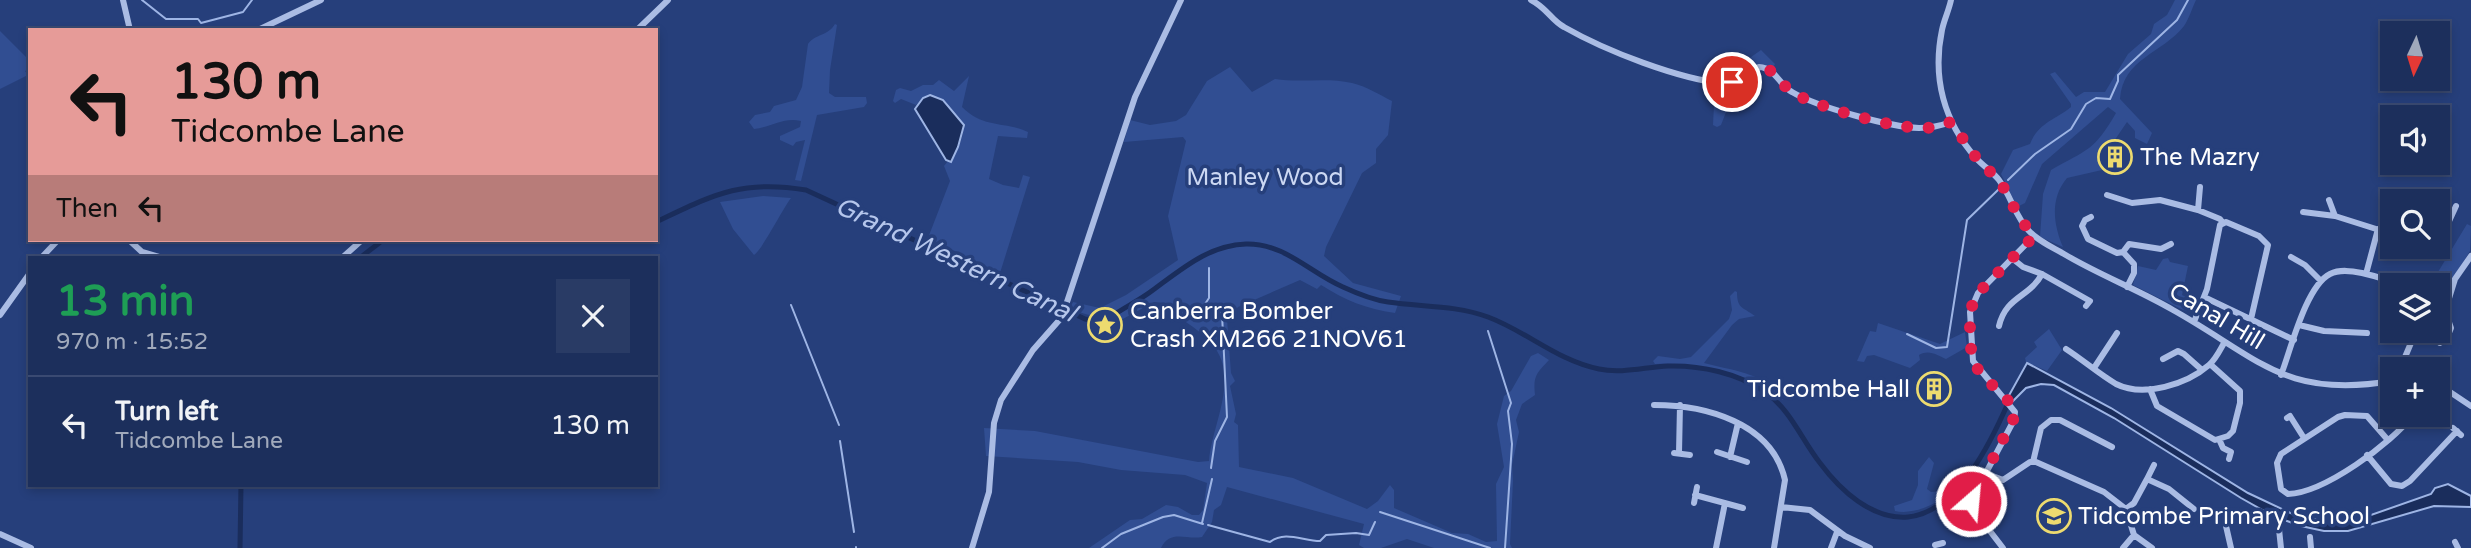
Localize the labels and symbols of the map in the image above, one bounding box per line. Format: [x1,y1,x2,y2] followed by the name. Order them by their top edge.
[2380,21,2450,91] north arrow
[1702,52,1762,112] pin
[2096,138,2134,176] building icon: The Mazry
[2140,143,2260,172] place label: The Mazry
[1186,163,1344,192] park label: Manley Wood
[830,190,1084,330] water label: Grand Western Canal
[2164,277,2270,356] street label: Canal Hill
[1130,297,1408,354] place label: Canberra Bomber Crash XM266 21NOV61
[1086,306,1124,344] place icon: Canberra Bomber Crash XM266 21NOV61
[1915,370,1953,408] building icon: Tidcombe Hall
[1747,375,1910,404] place label: Tidcombe Hall
[1934,464,2008,538] position arrow
[2035,497,2073,535] school or university icon: Tidcombe Primary School
[2078,502,2370,531] place label: Tidcombe Primary School

